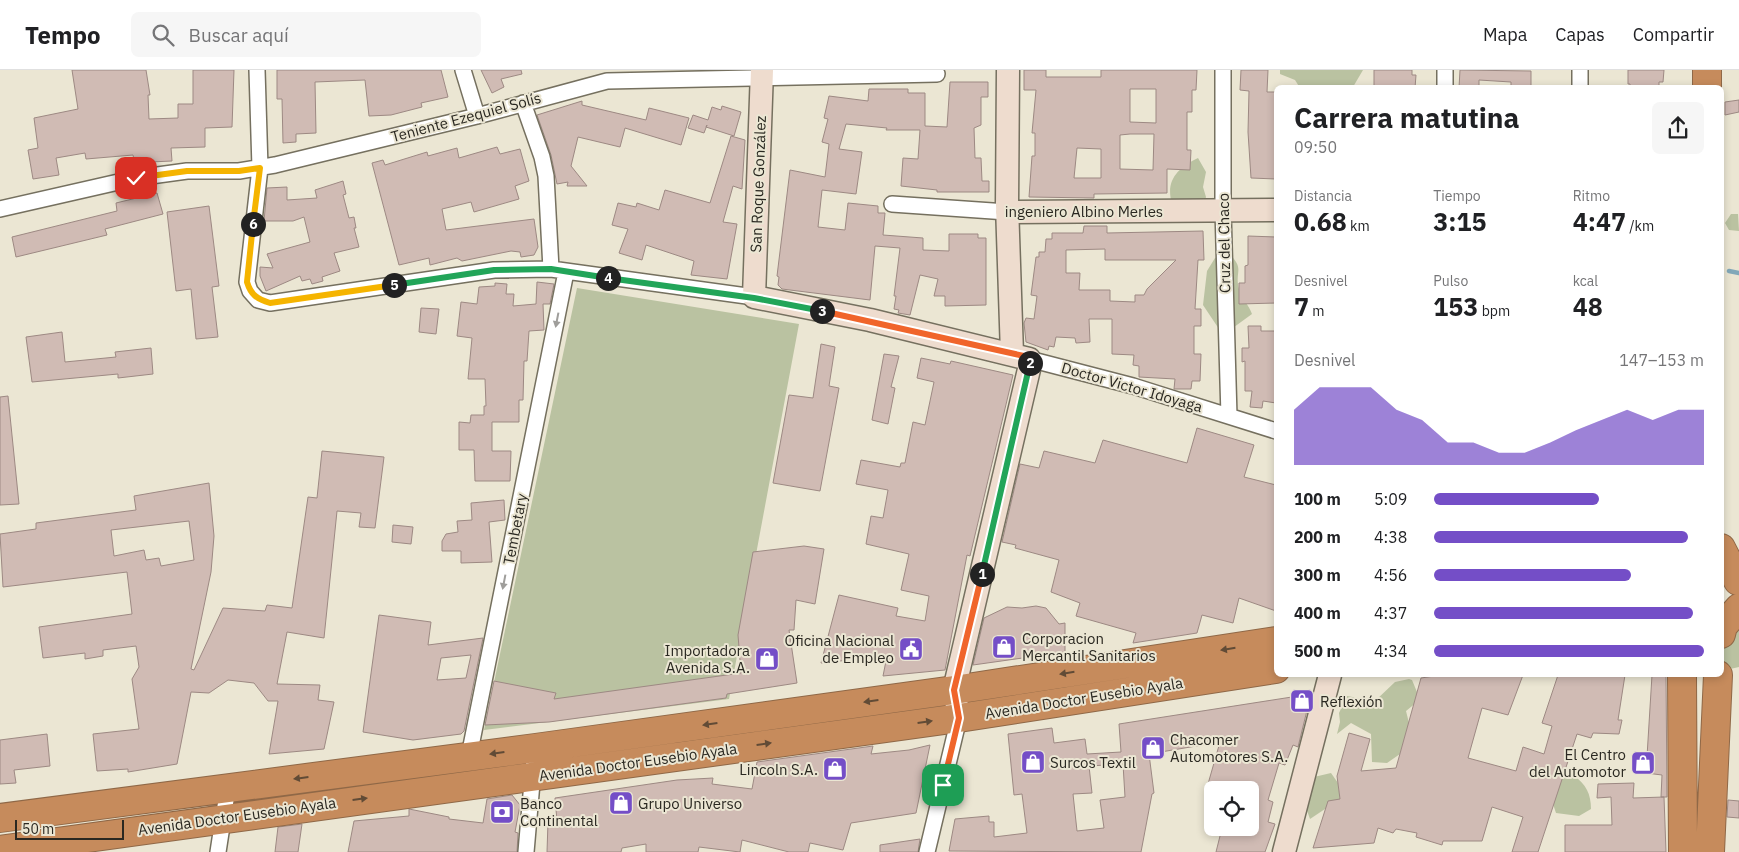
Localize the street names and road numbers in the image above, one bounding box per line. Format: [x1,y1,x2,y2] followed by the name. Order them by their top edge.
[389,88,543,146] street label: Teniente Ezequiel Solís
[746,115,770,253] street label: San Roque González
[1214,193,1234,293] street label: Cruz del Chaco
[1005,202,1163,221] street label: ingeniero Albino Merles
[1059,358,1205,416] street label: Doctor Victor Idoyaga
[499,491,531,566] street label: Tembetary
[984,673,1184,723] street label: Avenida Doctor Eusebio Ayala
[538,739,738,785] street label: Avenida Doctor Eusebio Ayala
[137,793,337,839] street label: Avenida Doctor Eusebio Ayala

